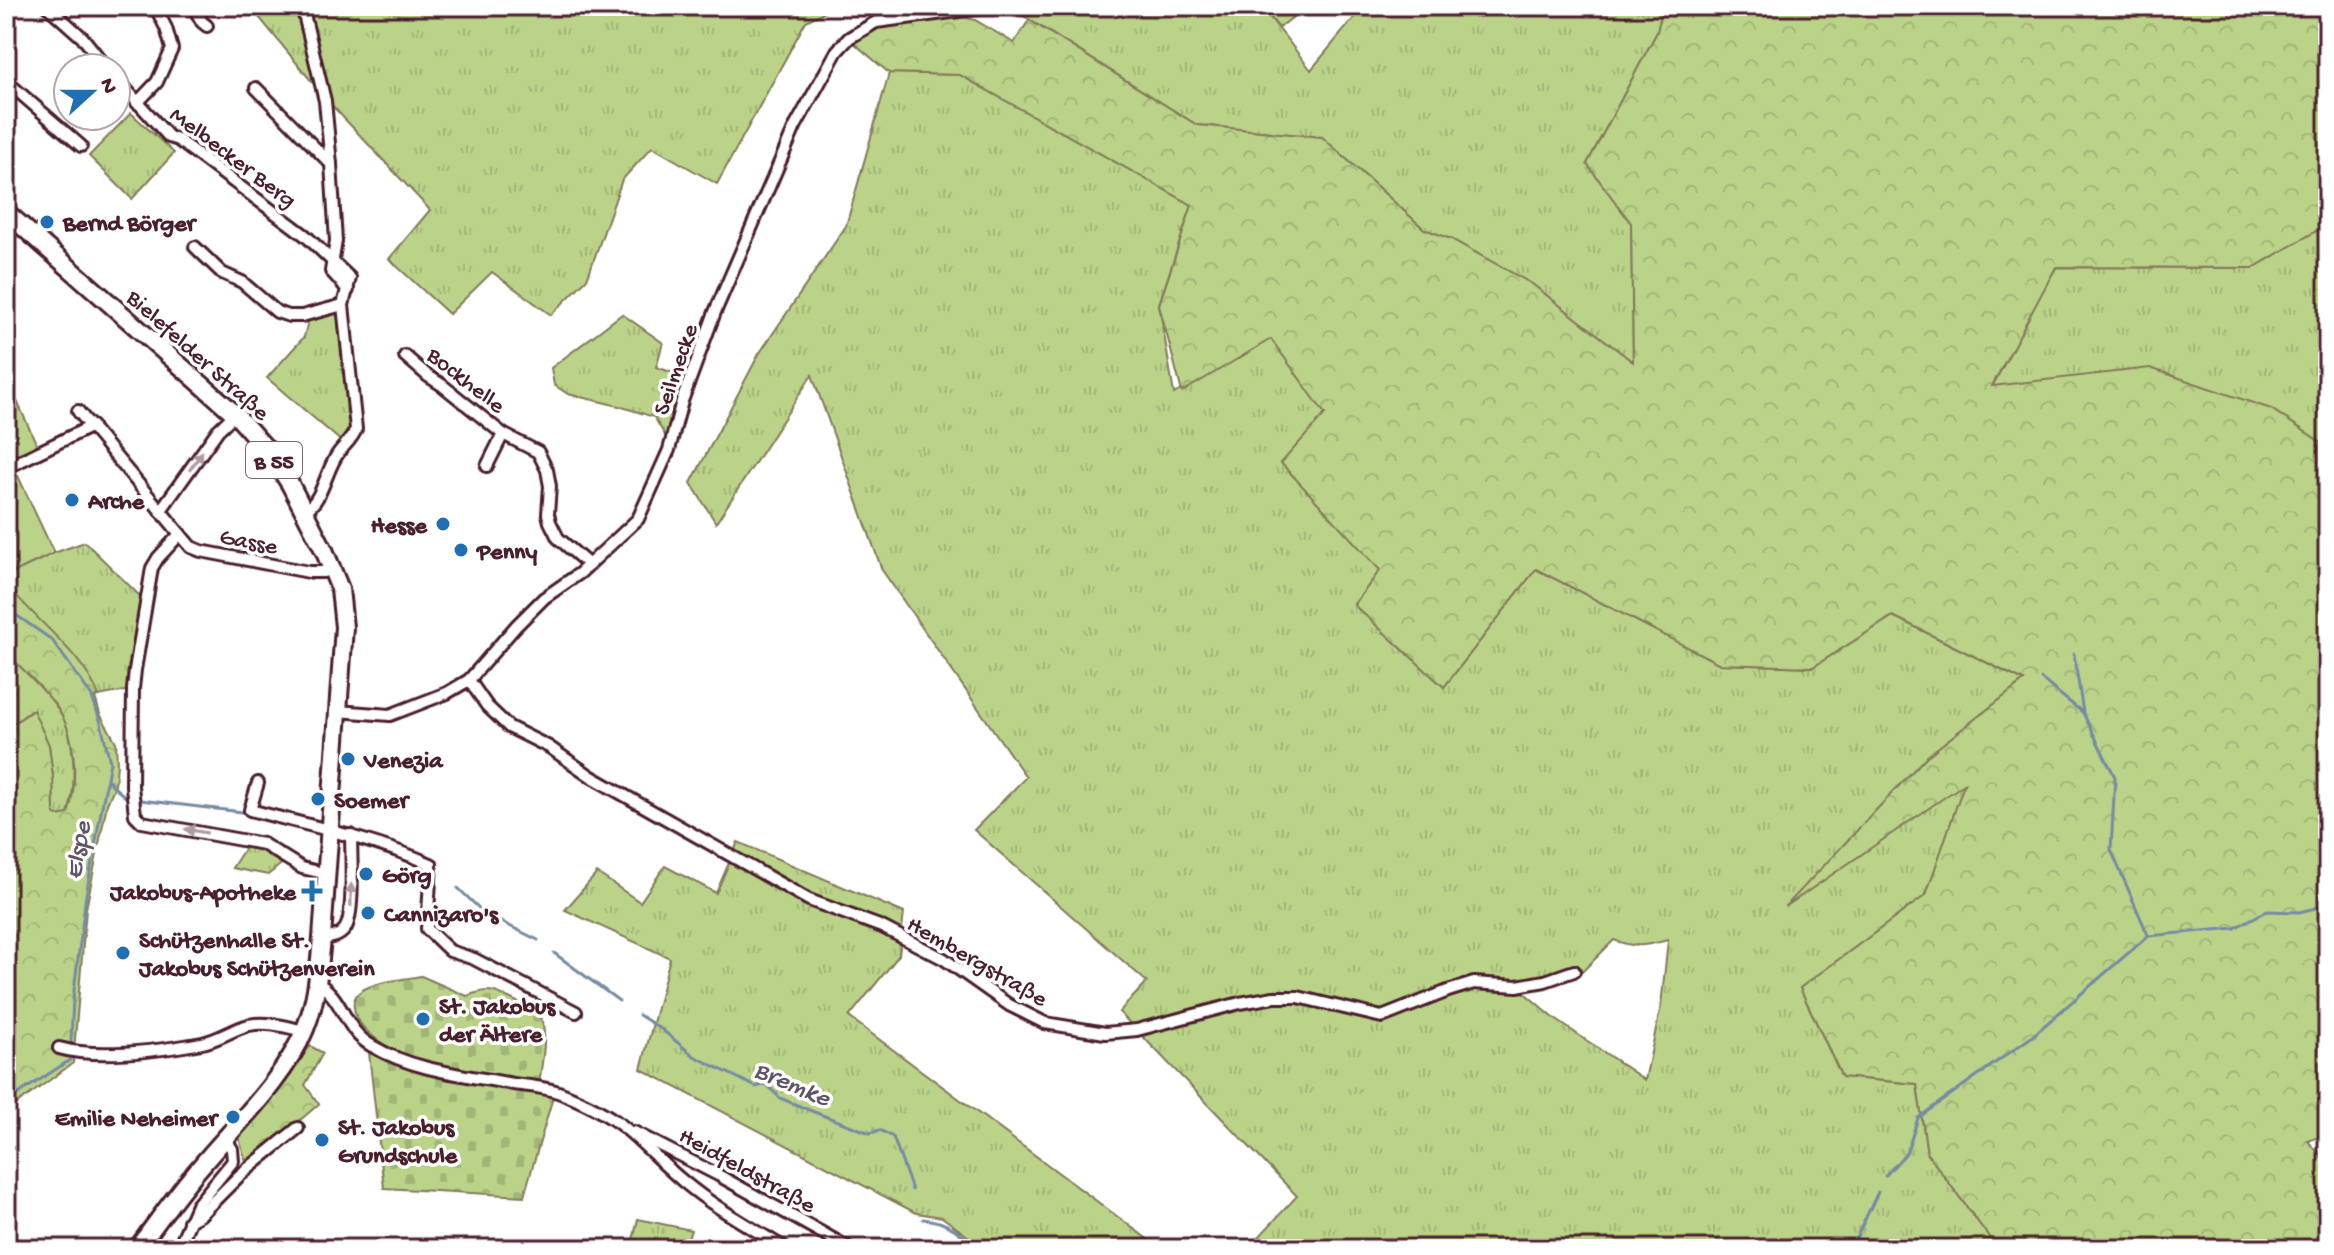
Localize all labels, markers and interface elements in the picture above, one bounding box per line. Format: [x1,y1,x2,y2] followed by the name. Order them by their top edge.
[52,52,132,132] north arrow
[92,75,122,98] text: N
[163,102,301,216] street label: Melbecker Berg
[62,211,198,240] place label: Bernd Börger
[38,213,56,231] marker: Bernd Börger
[118,284,275,429] street label: Bielefelder Straße
[648,320,707,420] street label: Seilmecke
[419,341,510,422] street label: Bockhelle
[246,442,302,478] road number: B 55
[188,450,203,471] one-way arrow
[87,489,146,518] place label: Arche
[63,491,81,509] marker: Arche
[371,513,429,542] place label: Hesse
[434,515,452,533] marker: Hesse
[217,524,280,563] street label: Gasse
[475,539,537,568] place label: Penny
[452,541,470,559] marker: Penny
[363,748,444,777] place label: Venezia
[339,750,357,768] marker: Venezia
[334,788,410,817] place label: Soemer
[309,790,327,808] marker: Soemer
[60,818,101,882] water label: Elspe
[183,824,208,837] one-way arrow
[382,863,432,892] place label: Görg
[357,865,375,883] marker: Görg
[109,880,298,909] place label: Jakobus-Apotheke
[303,882,321,900] marker: Jakobus-Apotheke
[344,882,357,907] one-way arrow
[384,902,499,931] place label: Cannizaro's
[359,904,377,922] marker: Cannizaro's
[901,911,1052,1015] street label: Hembergstraße
[138,928,375,985] place label: Schützenhalle St. Jakobus Schützenverein
[114,944,132,962] marker: Schützenhalle St. Jakobus Schützenverein
[439,994,556,1051] place label: St. Jakobus der Ältere
[414,1010,432,1028] marker: St. Jakobus der Ältere
[749,1056,835,1117] water label: Bremke
[55,1106,219,1135] place label: Emilie Neheimer
[224,1108,242,1126] marker: Emilie Neheimer
[338,1115,459,1172] place label: St. Jakobus Grundschule
[673,1123,820,1222] street label: Heidfeldstraße
[313,1131,331,1149] marker: St. Jakobus Grundschule

